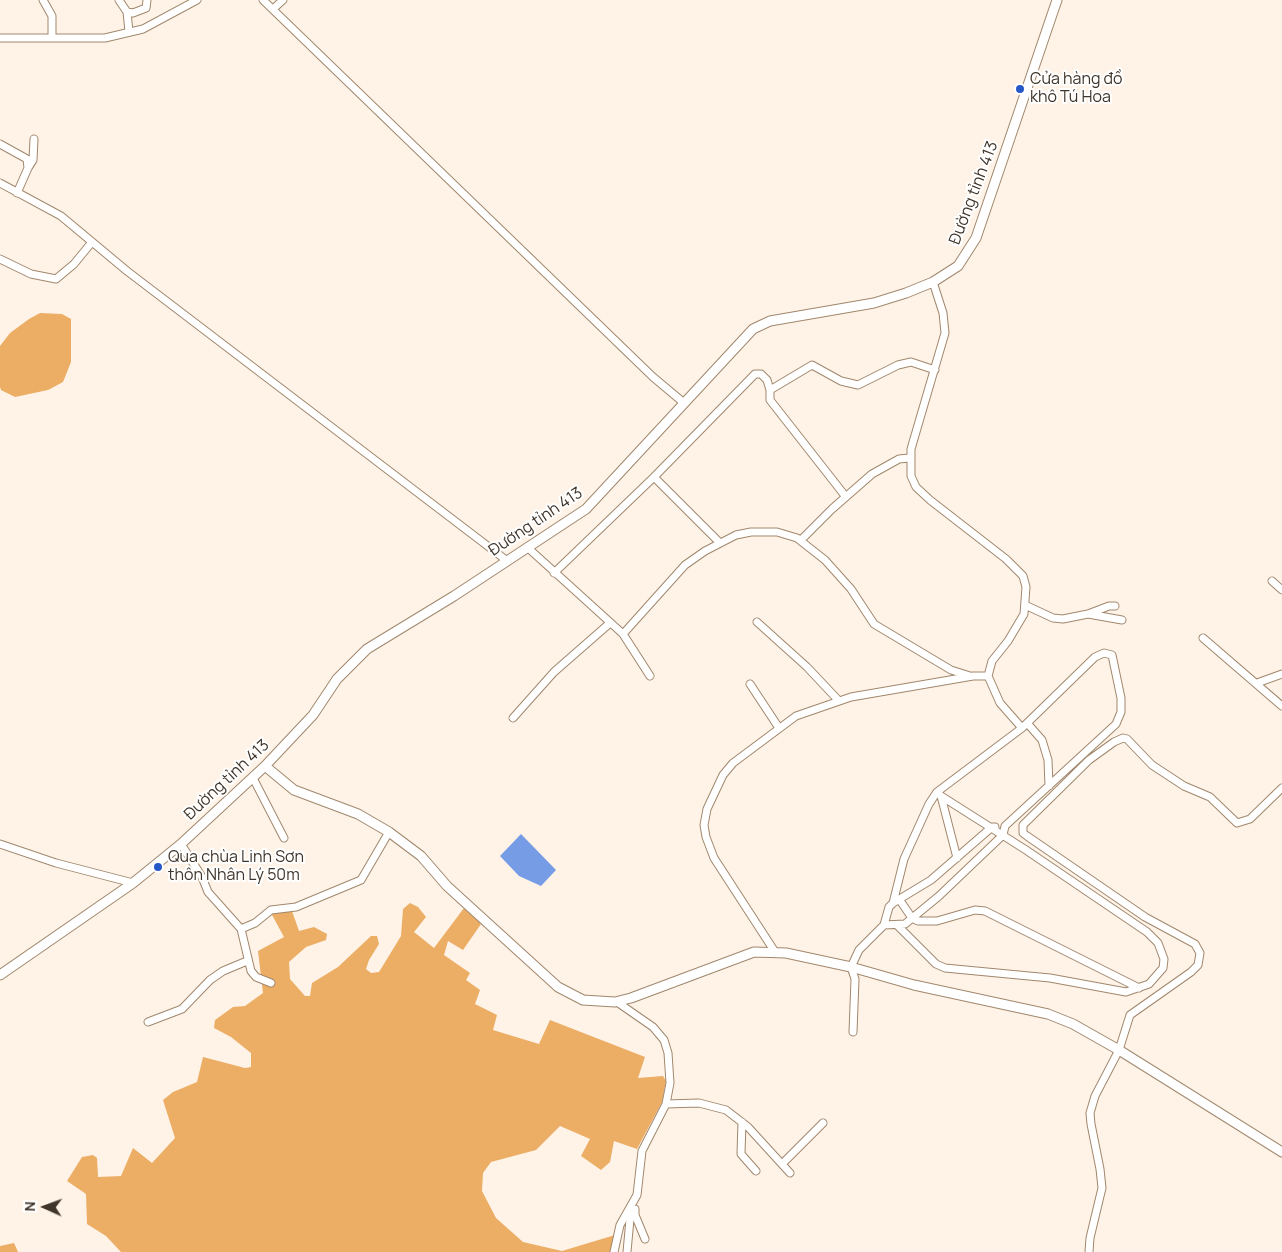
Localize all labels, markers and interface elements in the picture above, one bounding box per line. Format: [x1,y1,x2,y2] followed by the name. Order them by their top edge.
[1030,70,1123,108] place label: Cửa hàng đồ khô Tú Hoa
[1014,83,1026,95] marker: Cửa hàng đồ khô Tú Hoa
[946,139,1002,247] street label: Đường tỉnh 413
[485,484,587,560] street label: Đường tỉnh 413
[181,736,273,824] street label: Đường tỉnh 413
[168,848,304,886] place label: Qua chùa Linh Sơn thôn Nhân Lý 50m
[152,861,164,873] marker: Qua chùa Linh Sơn thôn Nhân Lý 50m
[20,1182,70,1232] north arrow
[20,1201,39,1212] text: N

